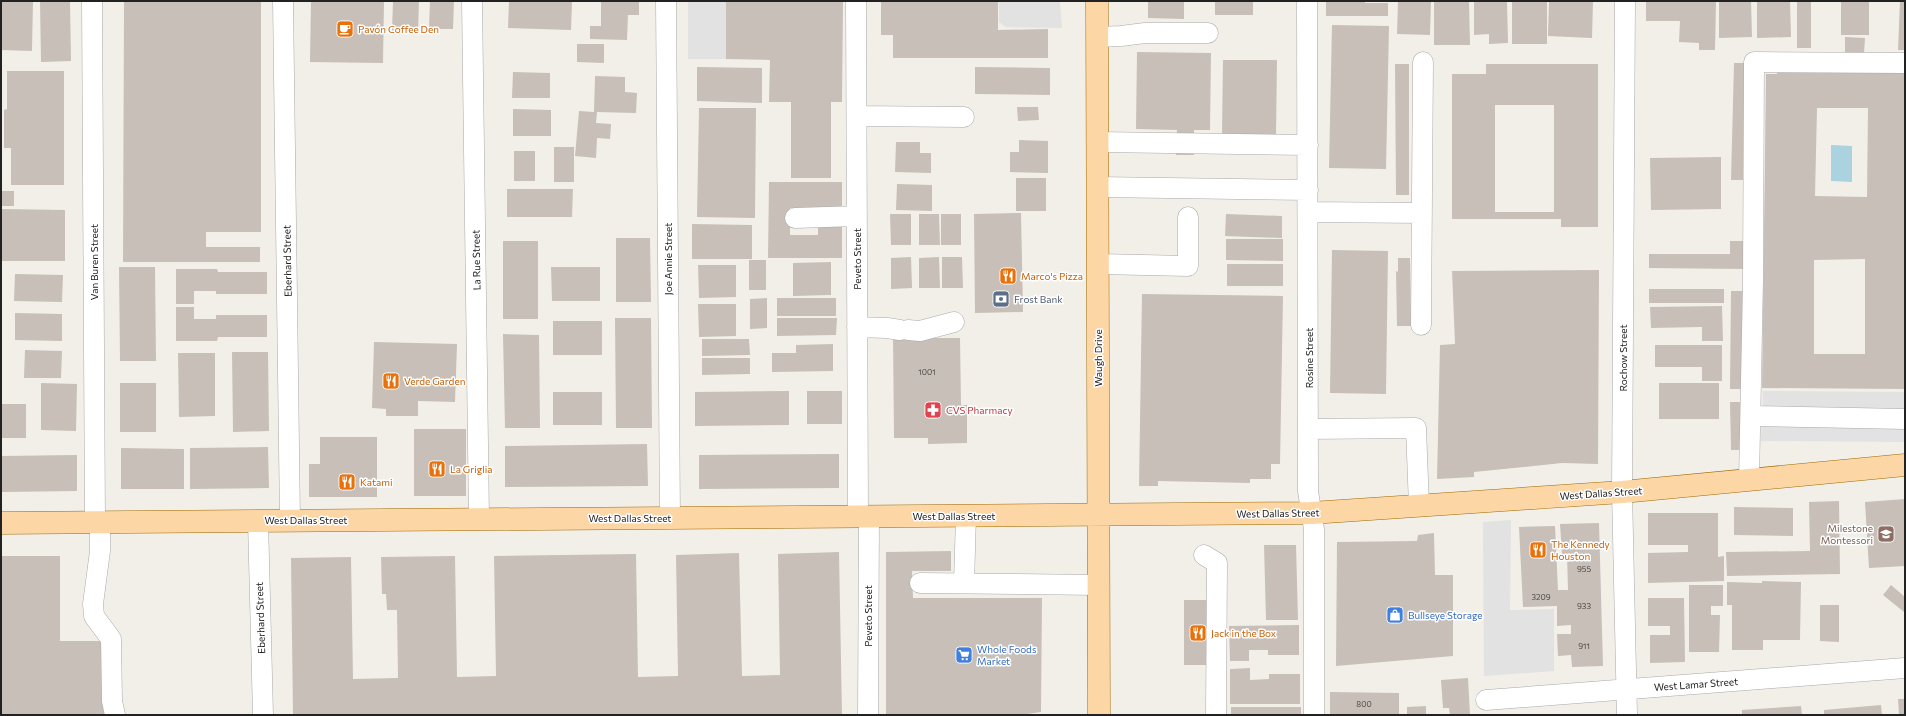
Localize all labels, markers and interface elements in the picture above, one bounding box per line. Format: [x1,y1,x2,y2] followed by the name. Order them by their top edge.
[335,19,355,39] cafe icon: Pavón Coffee Den
[358,23,439,35] place label: Pavón Coffee Den
[662,223,674,295] street label: Joe Annie Street
[88,224,100,300] street label: Van Buren Street
[280,225,294,297] street label: Eberhard Street
[851,228,863,290] street label: Peveto Street
[469,230,483,290] street label: La Rue Street
[998,266,1018,286] restaurant icon: Marco's Pizza
[1021,270,1083,282] place label: Marco's Pizza
[991,289,1011,309] bank icon: Frost Bank
[1014,293,1063,305] place label: Frost Bank
[1617,324,1629,392] street label: Rochow Street
[1303,328,1315,388] street label: Rosine Street
[1092,329,1104,387] street label: Waugh Drive
[918,367,936,377] house number: 1001
[381,371,401,391] restaurant icon: Verde Garden
[404,375,465,387] place label: Verde Garden
[923,400,943,420] pharmacy icon: CVS Pharmacy
[946,404,1013,416] place label: CVS Pharmacy
[427,459,447,479] restaurant icon: La Griglia
[450,463,493,475] place label: La Griglia
[337,472,357,492] restaurant icon: Katami
[360,476,393,488] place label: Katami
[1559,484,1643,502] street label: West Dallas Street
[1236,506,1320,520] street label: West Dallas Street
[913,510,995,522] street label: West Dallas Street
[589,512,671,524] street label: West Dallas Street
[265,514,347,526] street label: West Dallas Street
[1821,522,1873,546] place label: Milestone Montessori
[1876,524,1896,544] school or university icon: Milestone Montessori
[1551,538,1610,562] place label: The Kennedy Houston
[1528,540,1548,560] restaurant icon: The Kennedy Houston
[1577,564,1591,574] house number: 955
[253,582,267,654] street label: Eberhard Street
[862,585,874,647] street label: Peveto Street
[1531,592,1551,602] house number: 3209
[1577,601,1591,611] house number: 933
[1385,605,1405,625] shop icon: Bullseye Storage
[1408,609,1483,621] place label: Bullseye Storage
[1188,623,1208,643] restaurant icon: Jack in the Box
[1211,627,1277,639] place label: Jack in the Box
[1578,641,1590,651] house number: 911
[977,643,1037,667] place label: Whole Foods Market
[954,645,974,665] supermarket icon: Whole Foods Market
[1653,675,1739,693] street label: West Lamar Street
[1356,699,1372,709] house number: 800

